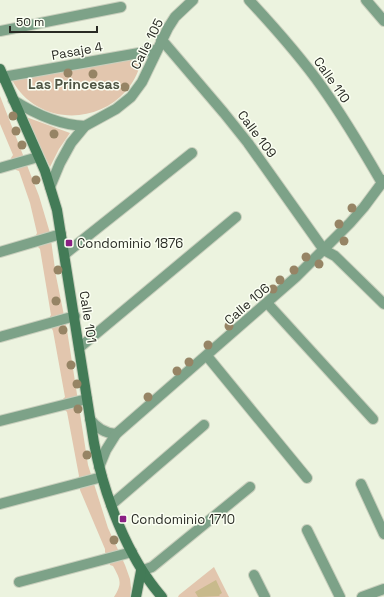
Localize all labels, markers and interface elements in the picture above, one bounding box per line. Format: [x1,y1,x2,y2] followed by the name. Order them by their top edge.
[10,8,97,34] scale bar
[16,14,44,30] text: 50 m
[127,16,167,72] street label: Calle 105
[50,38,104,64] street label: Pasaje 4
[310,54,354,106] street label: Calle 110
[28,75,120,93] district label: Las Princesas
[234,107,280,161] street label: Calle 109
[77,235,183,252] place label: Condominio 1876
[64,238,74,248] marker: Condominio 1876
[221,280,273,328] street label: Calle 106
[76,290,100,344] street label: Calle 101
[131,511,235,528] place label: Condominio 1710
[118,514,128,524] marker: Condominio 1710

